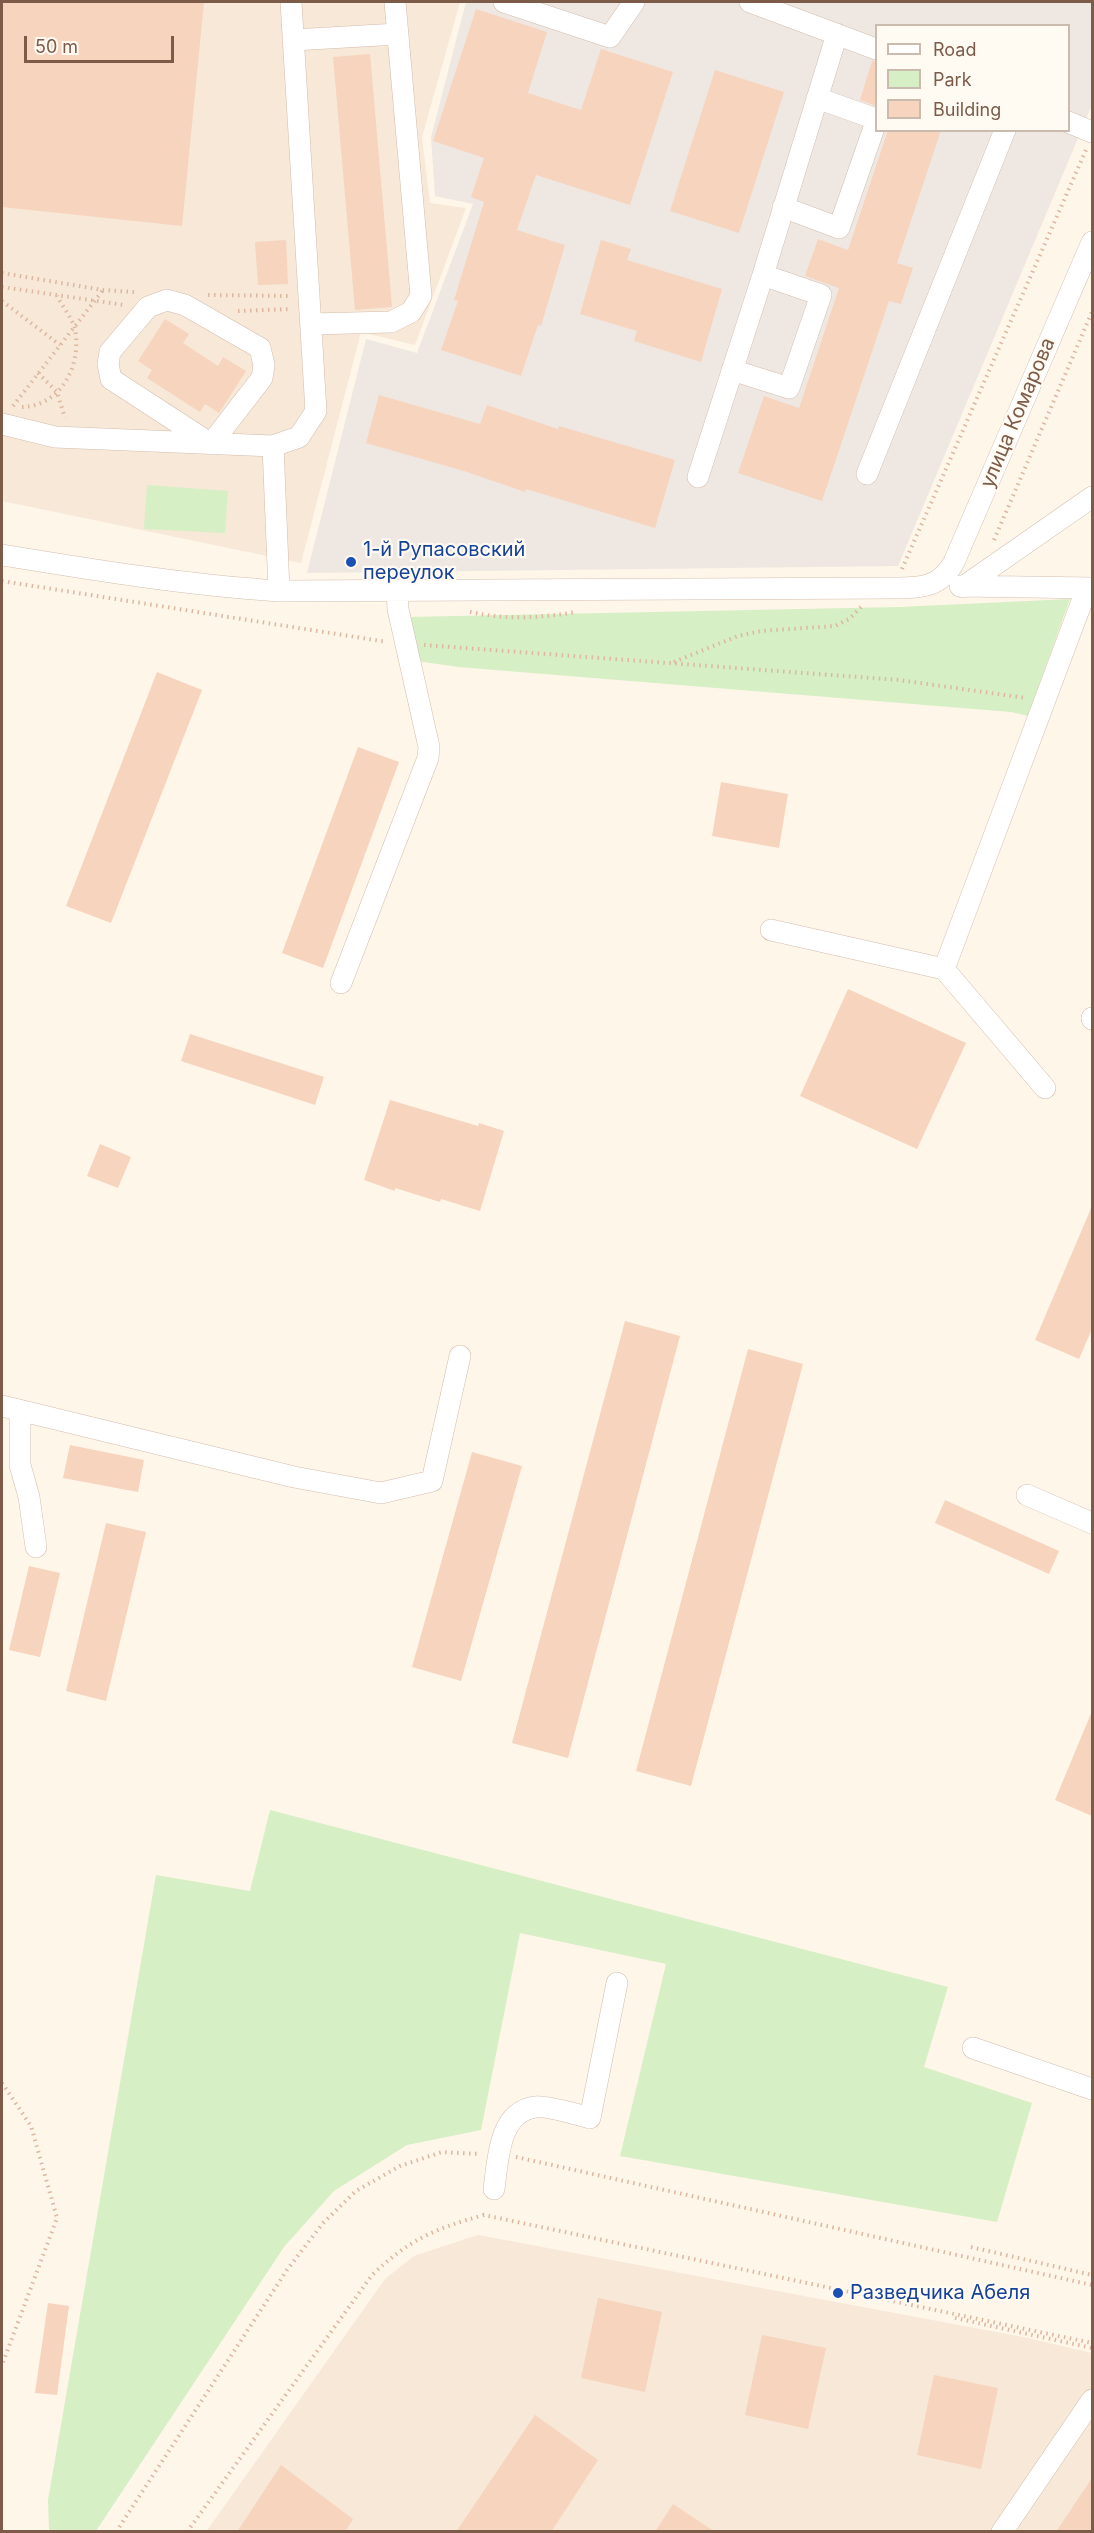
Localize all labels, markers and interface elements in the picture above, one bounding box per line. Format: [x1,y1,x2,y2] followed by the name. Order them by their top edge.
[27,24,177,62] scale bar
[875,24,1070,132] legend
[35,36,78,57] text: 50 m
[933,39,976,60] text: Road
[933,69,972,90] text: Park
[933,99,1001,120] text: Building
[976,334,1060,492] street label: улица Комарова
[363,538,525,585] place label: 1-й Рупасовский переулок
[344,555,358,569] marker: 1-й Рупасовский переулок
[850,2281,1030,2305] place label: Разведчика Абеля
[831,2286,845,2300] marker: Разведчика Абеля

